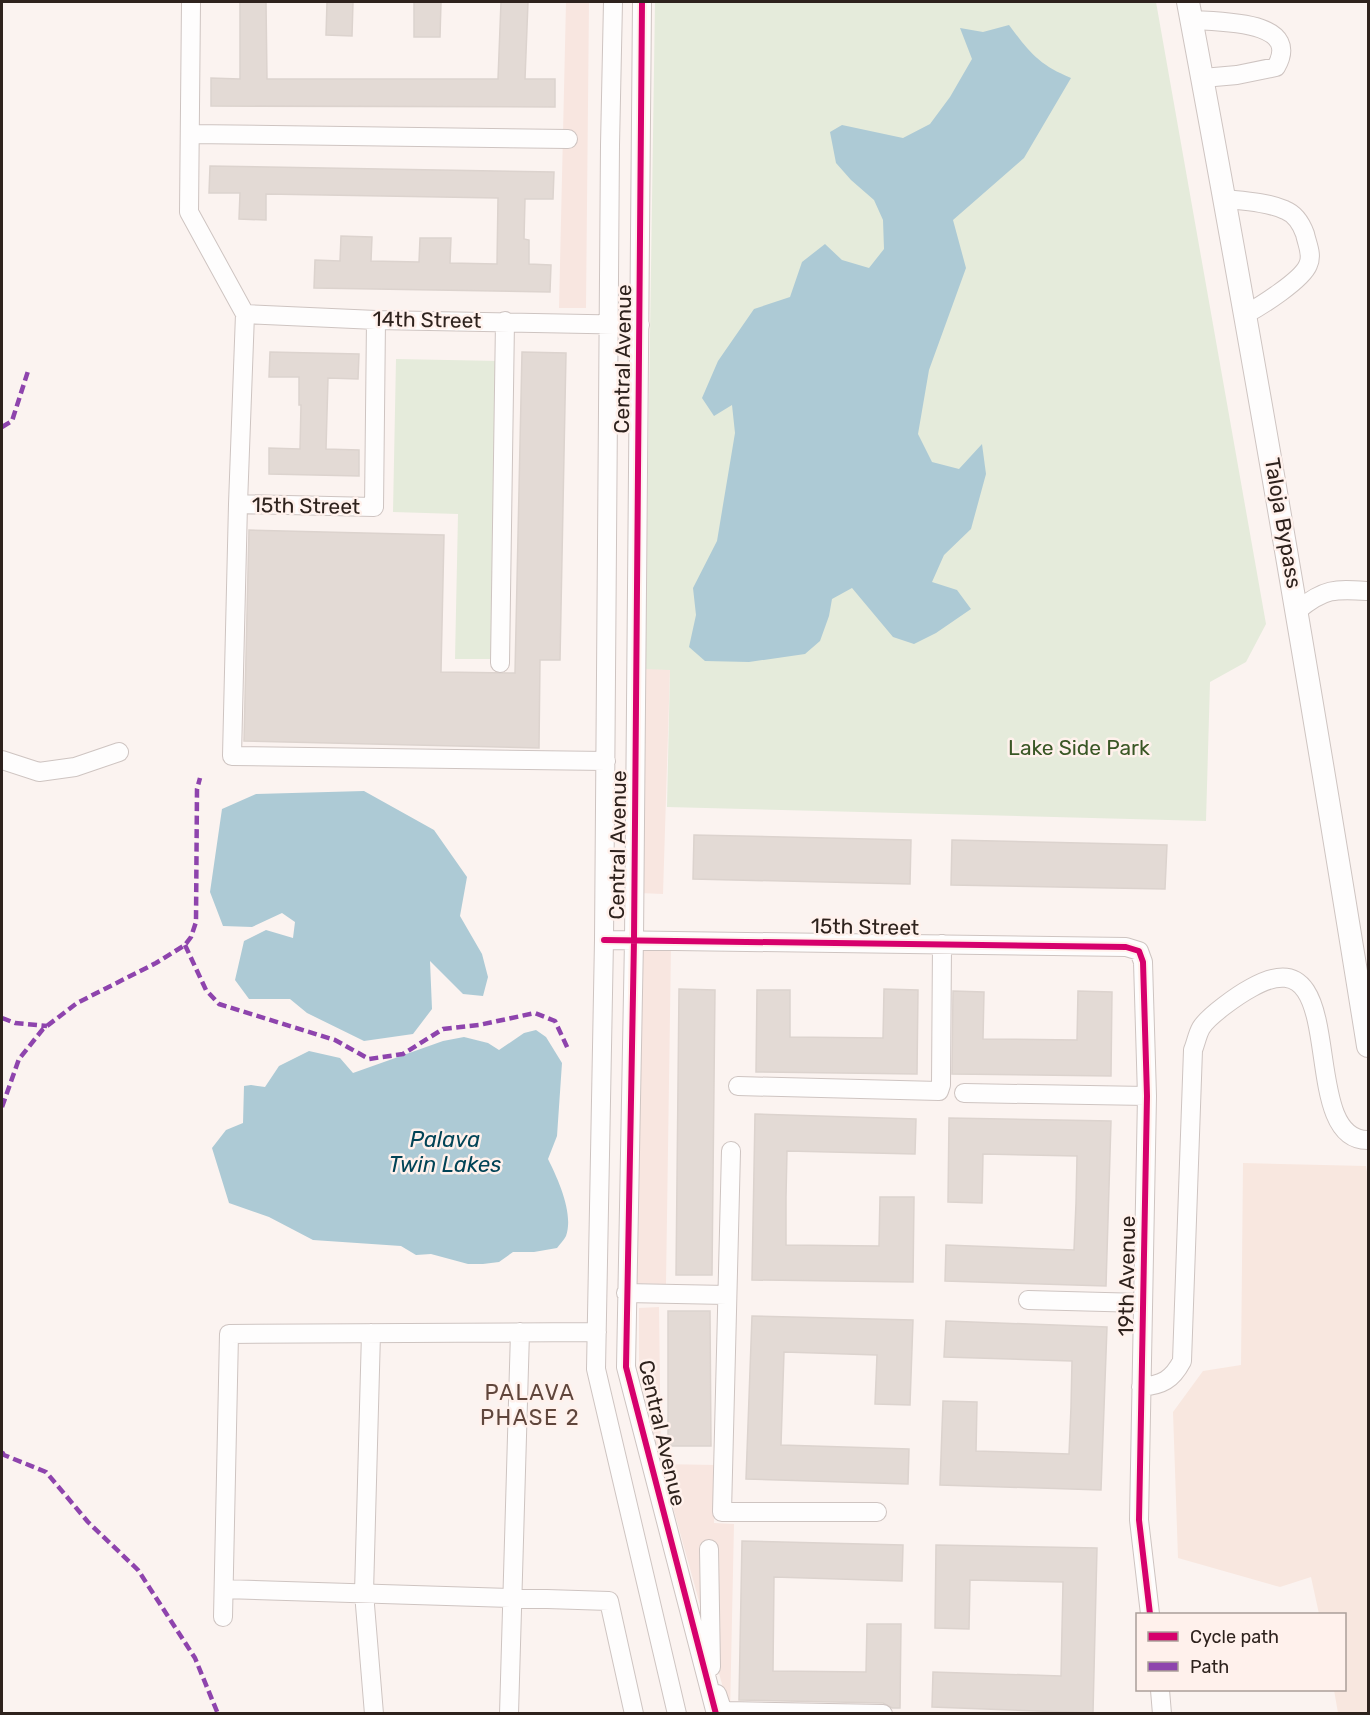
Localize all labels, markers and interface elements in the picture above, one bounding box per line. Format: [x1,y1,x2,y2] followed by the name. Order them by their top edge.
[609,284,636,434] street label: Central Avenue
[372,306,482,333] street label: 14th Street
[1260,456,1307,590] street label: Taloja Bypass
[252,492,360,519] street label: 15th Street
[1008,735,1150,760] park label: Lake Side Park
[604,770,631,920] street label: Central Avenue
[811,913,919,940] street label: 15th Street
[389,1126,501,1178] water label: Palava Twin Lakes
[1113,1215,1140,1336] street label: 19th Avenue
[634,1357,691,1508] street label: Central Avenue
[480,1379,580,1431] district label: PALAVA PHASE 2
[1136,1613,1346,1691] legend
[1190,1626,1279,1648] text: Cycle path
[1190,1656,1229,1678] text: Path

